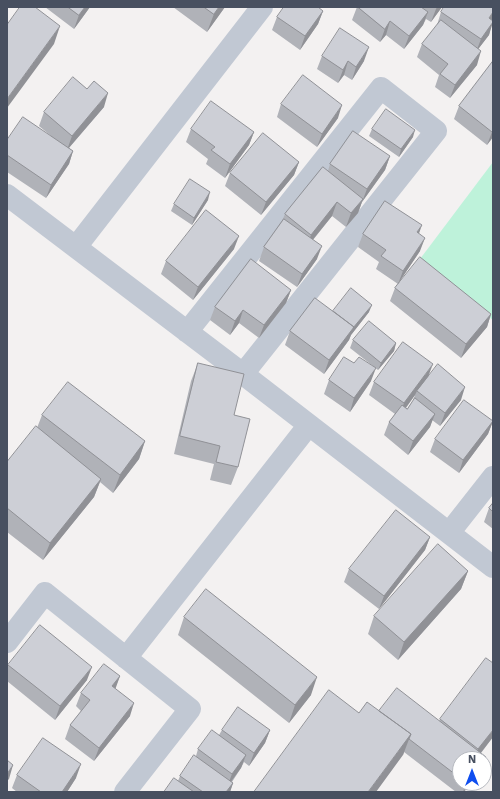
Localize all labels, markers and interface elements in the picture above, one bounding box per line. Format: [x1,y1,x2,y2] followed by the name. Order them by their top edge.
[452,751,492,791] north arrow
[468,753,476,766] text: N

